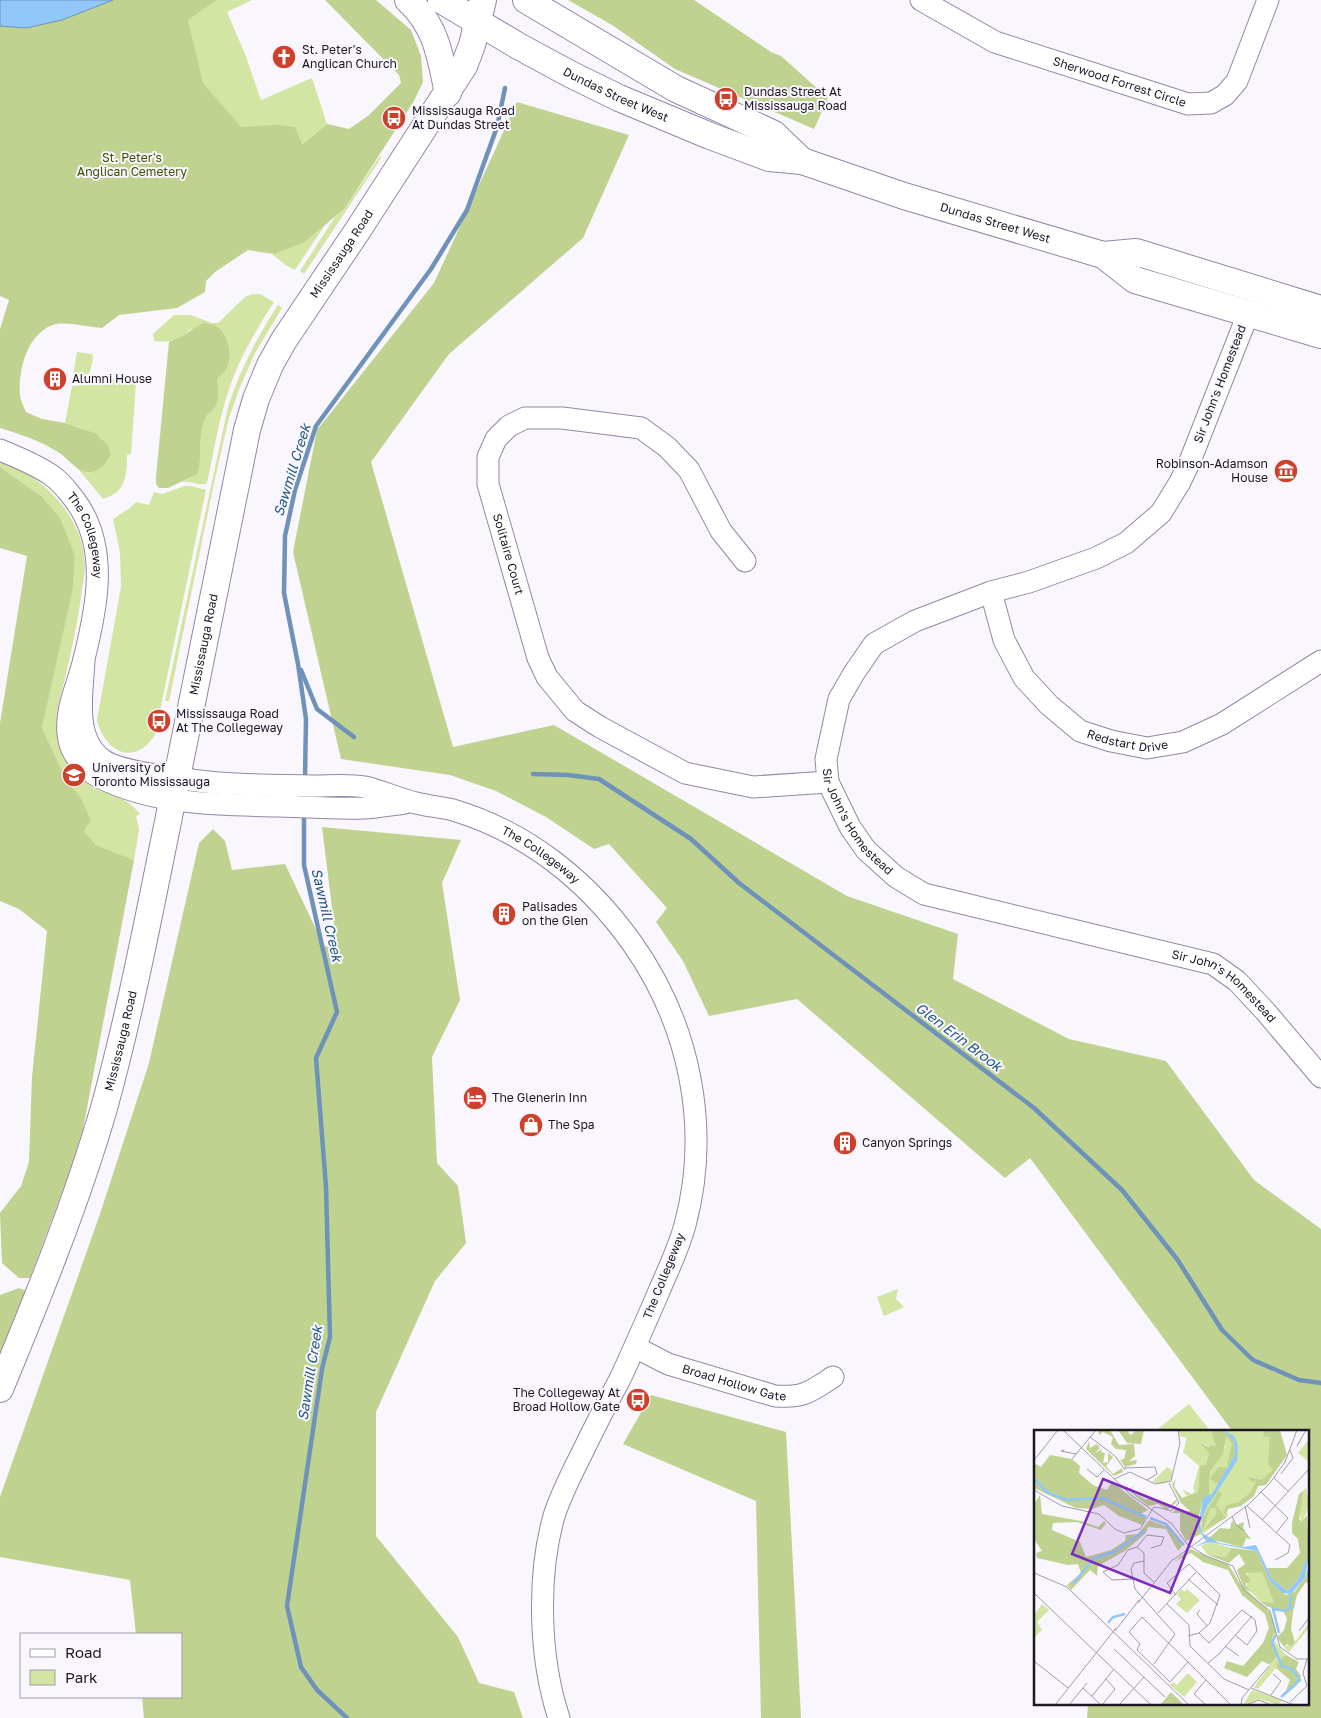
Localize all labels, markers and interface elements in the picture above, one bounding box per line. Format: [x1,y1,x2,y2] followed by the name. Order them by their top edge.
[302,42,397,71] place label: St. Peter's Anglican Church
[271,44,297,70] church icon: St. Peter's Anglican Church
[1051,53,1188,110] street label: Sherwood Forrest Circle
[561,64,671,125] street label: Dundas Street West
[744,84,847,113] place label: Dundas Street At Mississauga Road
[713,86,739,112] bus stop icon: Dundas Street At Mississauga Road
[412,103,515,132] place label: Mississauga Road At Dundas Street
[381,105,407,131] bus stop icon: Mississauga Road At Dundas Street
[77,150,187,179] park label: St. Peter's Anglican Cemetery
[938,199,1053,246] street label: Dundas Street West
[306,207,376,301] street label: Mississauga Road
[1190,323,1249,445] street label: Sir John's Homestead
[42,366,68,392] building icon: Alumni House
[72,371,152,386] place label: Alumni House
[269,420,314,518] water label: Sawmill Creek
[1156,456,1268,485] place label: Robinson-Adamson House
[1273,458,1299,484] museum icon: Robinson-Adamson House
[64,489,105,579] street label: The Collegeway
[490,512,527,597] street label: Solitaire Court
[186,592,221,696] street label: Mississauga Road
[176,706,283,735] place label: Mississauga Road At The Collegeway
[146,708,172,734] bus stop icon: Mississauga Road At The Collegeway
[1085,726,1169,755] street label: Redstart Drive
[92,760,210,789] place label: University of Toronto Mississauga
[61,762,87,788] school or university icon: University of Toronto Mississauga
[820,768,896,878] street label: Sir John's Homestead
[499,822,583,887] street label: The Collegeway
[308,866,347,965] water label: Sawmill Creek
[522,899,588,928] place label: Palisades on the Glen
[491,901,517,927] building icon: Palisades on the Glen
[1170,946,1279,1025] street label: Sir John's Homestead
[101,989,140,1093] street label: Mississauga Road
[913,999,1007,1076] water label: Glen Erin Brook
[462,1085,488,1111] hotel icon: The Glenerin Inn
[492,1090,587,1105] place label: The Glenerin Inn
[518,1112,544,1138] shop icon: The Spa
[548,1117,595,1132] place label: The Spa
[832,1130,858,1156] building icon: Canyon Springs
[862,1135,952,1150] place label: Canyon Springs
[639,1230,688,1321] street label: The Collegeway
[294,1322,326,1421] water label: Sawmill Creek
[680,1361,786,1403] street label: Broad Hollow Gate
[512,1385,620,1414] place label: The Collegeway At Broad Hollow Gate
[625,1387,651,1413] bus stop icon: The Collegeway At Broad Hollow Gate
[1034,1430,1308,1706] inset map
[20,1633,182,1698] legend
[65,1643,102,1661] text: Road
[65,1668,98,1686] text: Park

